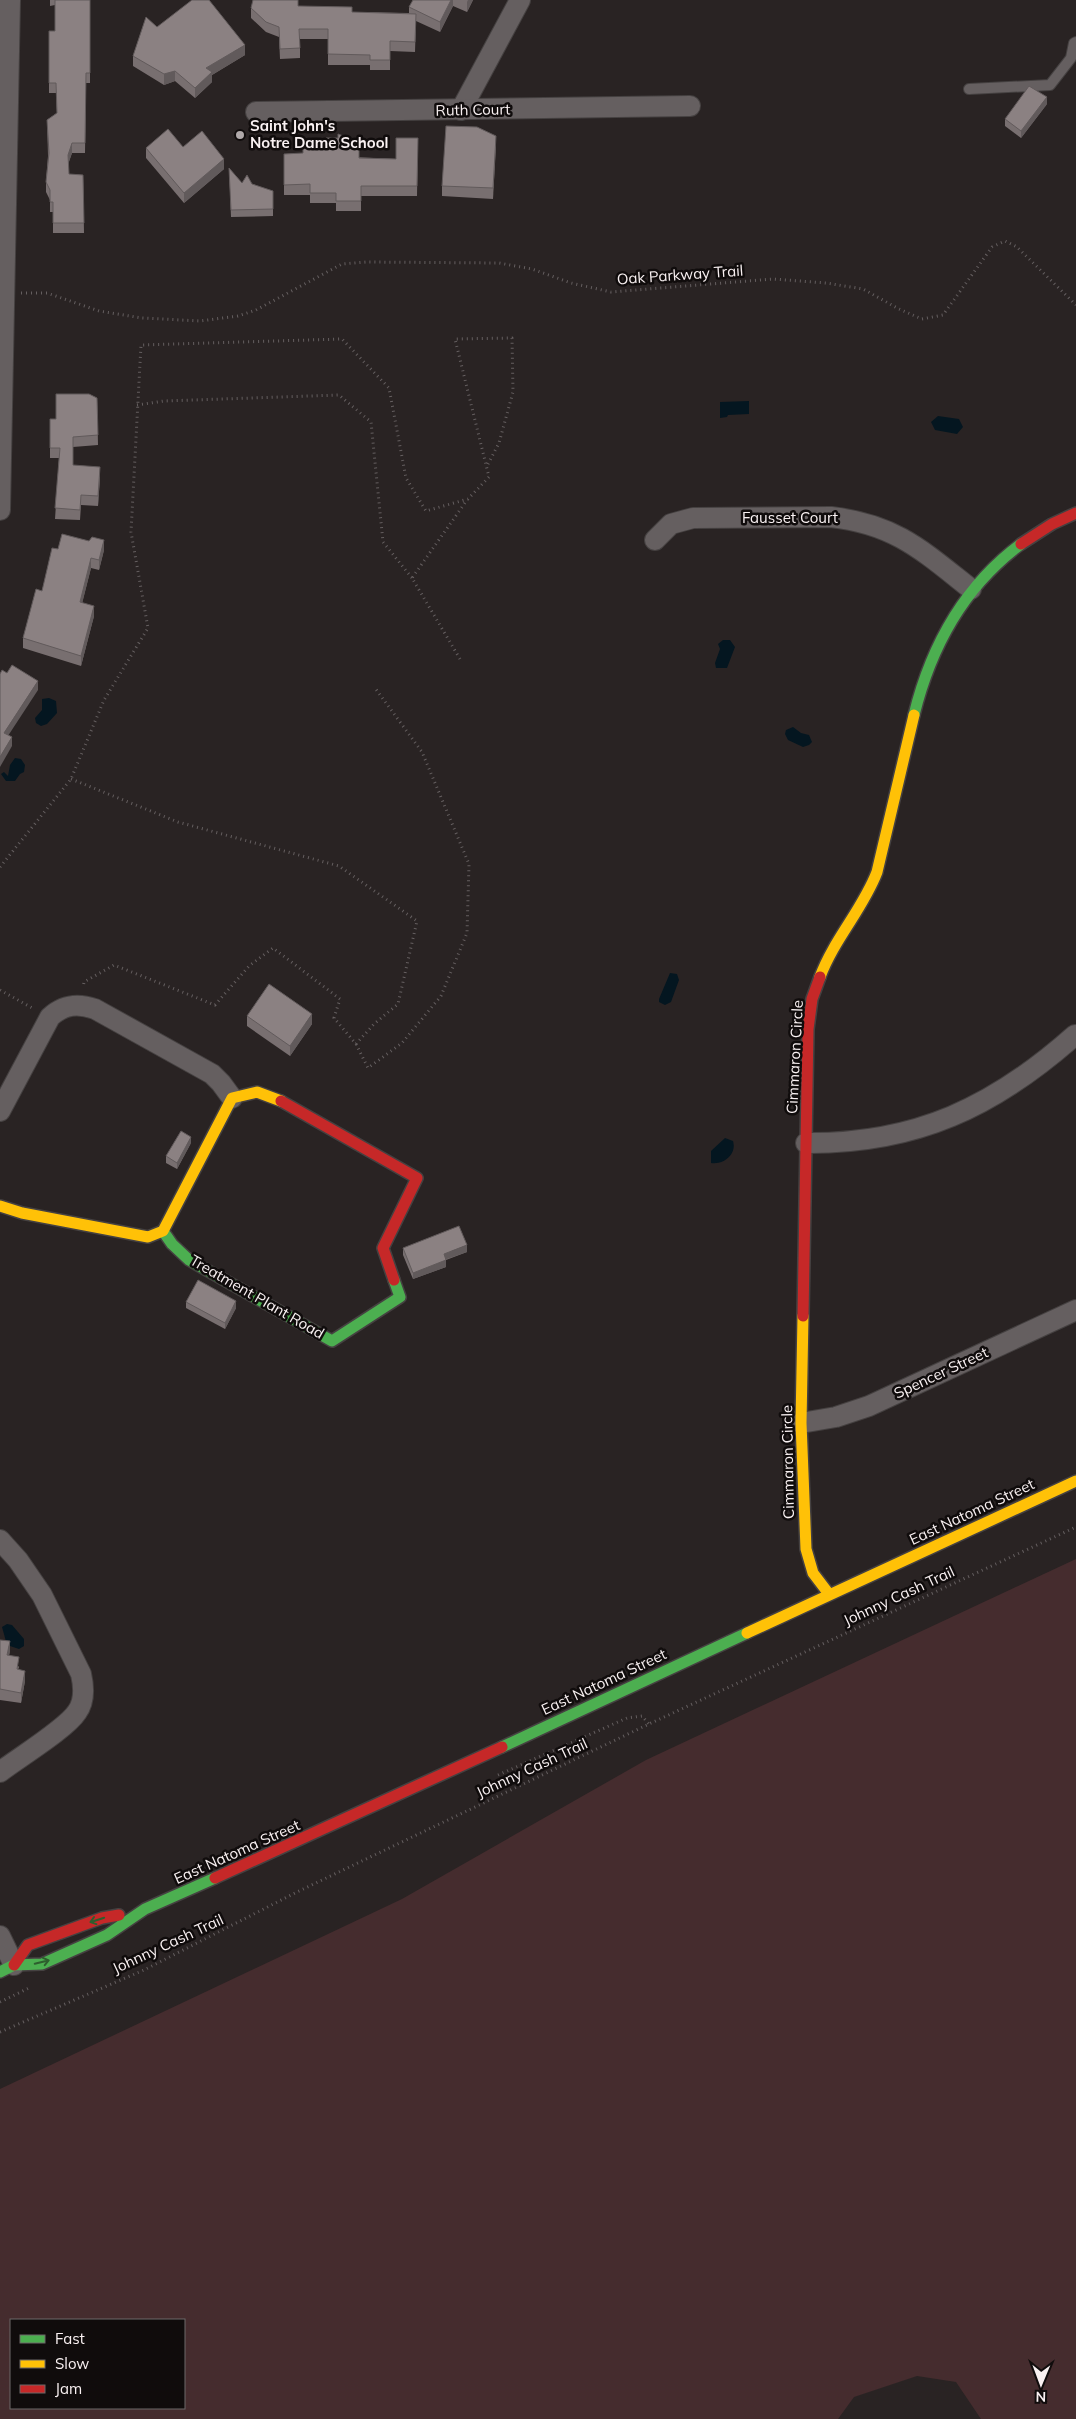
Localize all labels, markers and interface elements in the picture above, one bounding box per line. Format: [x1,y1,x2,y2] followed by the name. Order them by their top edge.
[435,99,511,120] street label: Ruth Court
[250,116,388,152] place label: Saint John's Notre Dame School
[234,129,246,141] marker: Saint John's Notre Dame School
[616,261,744,288] street label: Oak Parkway Trail
[742,508,838,527] street label: Fausset Court
[782,999,807,1114] street label: Cimmaron Circle
[187,1250,328,1343] street label: Treatment Plant Road
[891,1342,991,1403] street label: Spencer Street
[777,1405,798,1519] street label: Cimmaron Circle
[906,1474,1037,1549] street label: East Natoma Street
[840,1562,957,1630] street label: Johnny Cash Trail
[538,1644,669,1719] street label: East Natoma Street
[473,1734,590,1802] street label: Johnny Cash Trail
[171,1815,303,1888] street label: East Natoma Street
[109,1910,226,1978] street label: Johnny Cash Trail
[90,1916,106,1925] one-way arrow
[34,1957,50,1966] one-way arrow
[10,2319,185,2409] legend
[55,2329,85,2348] text: Fast
[55,2354,89,2373] text: Slow
[1016,2359,1066,2409] north arrow
[55,2379,82,2398] text: Jam
[1035,2388,1046,2406] text: N

